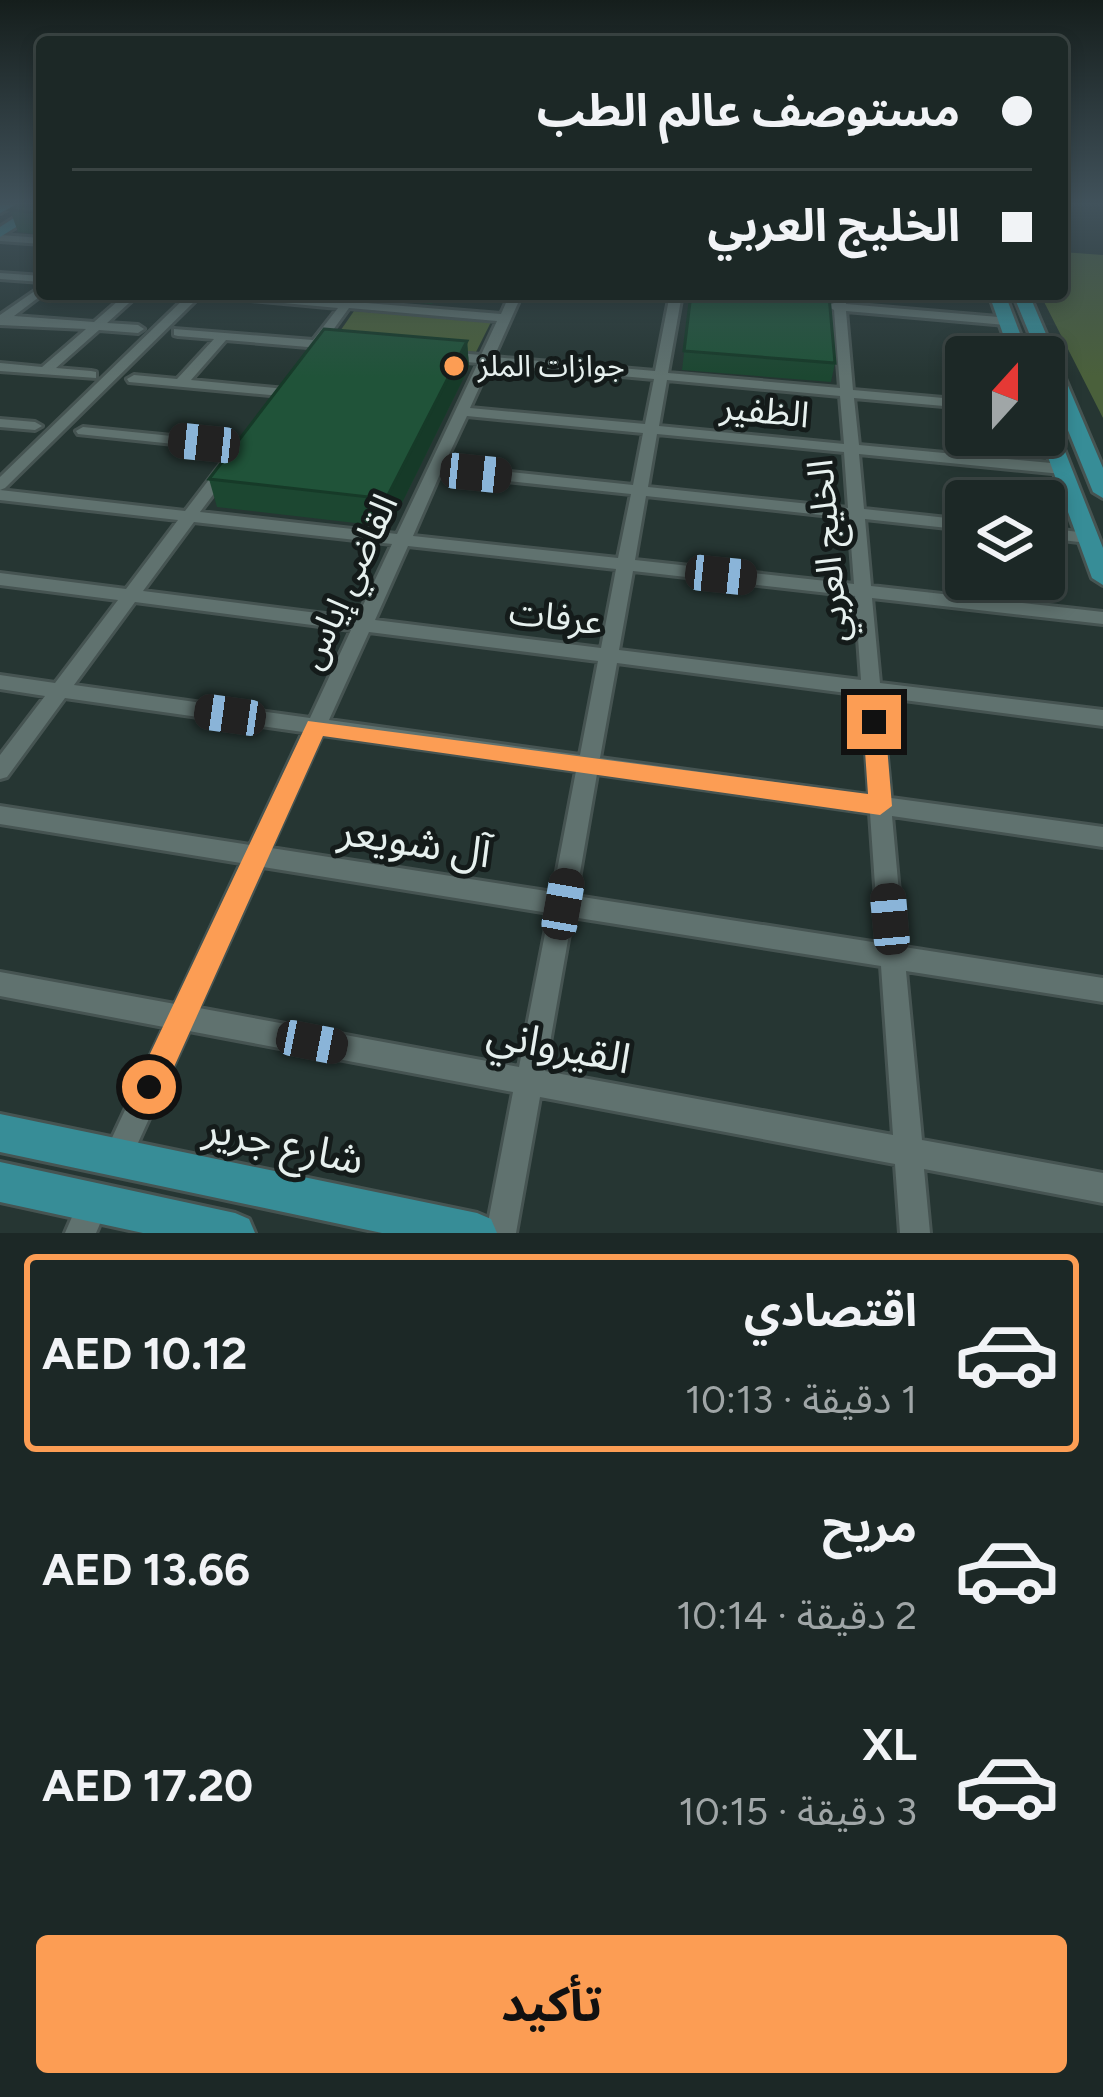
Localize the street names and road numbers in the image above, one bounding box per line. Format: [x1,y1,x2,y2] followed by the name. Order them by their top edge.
[717,384,811,437] street label: الظفير
[798,457,863,644] street label: الخليج العربي
[288,487,412,678] street label: القاضي إياس
[507,589,605,644] street label: عرفات
[333,804,496,879] street label: آل شويعر
[482,1007,635,1091] street label: القيرواني
[196,1101,368,1191] street label: شارع جرير

